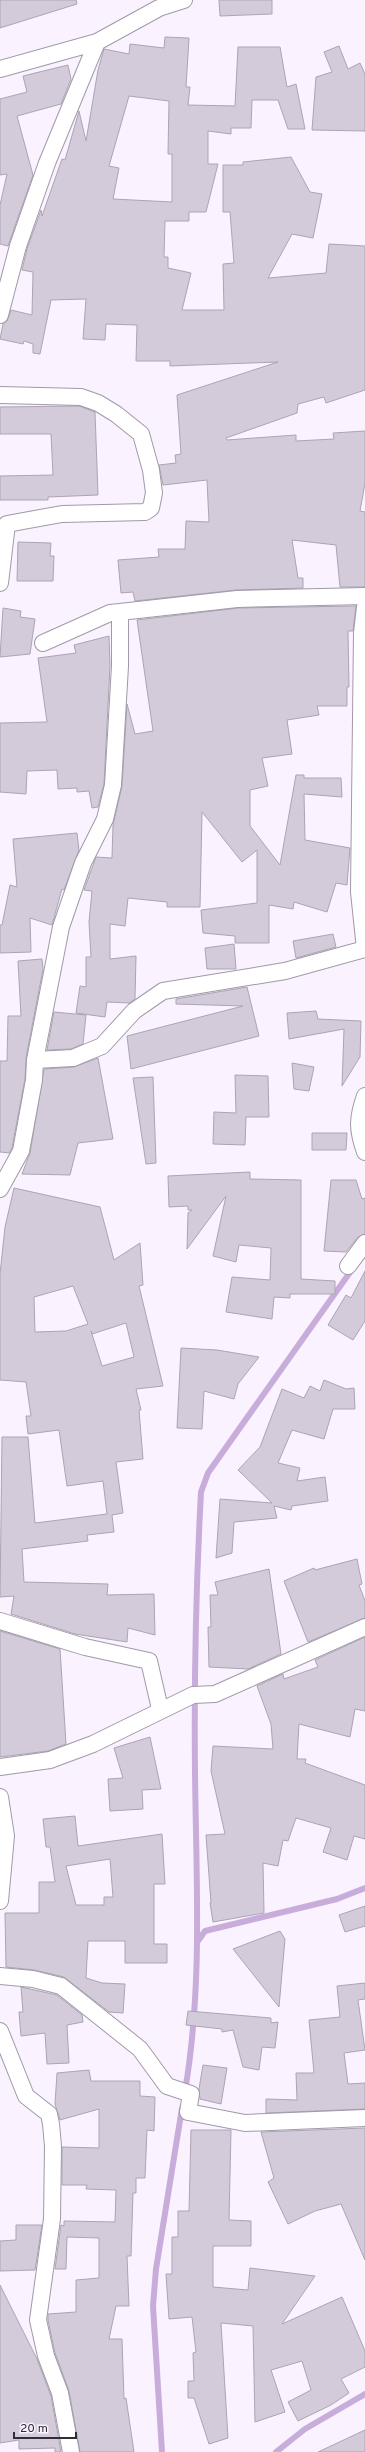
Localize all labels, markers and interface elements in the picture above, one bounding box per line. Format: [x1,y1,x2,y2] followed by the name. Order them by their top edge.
[14,2414,76,2440] scale bar
[20,2421,48,2437] text: 20 m

